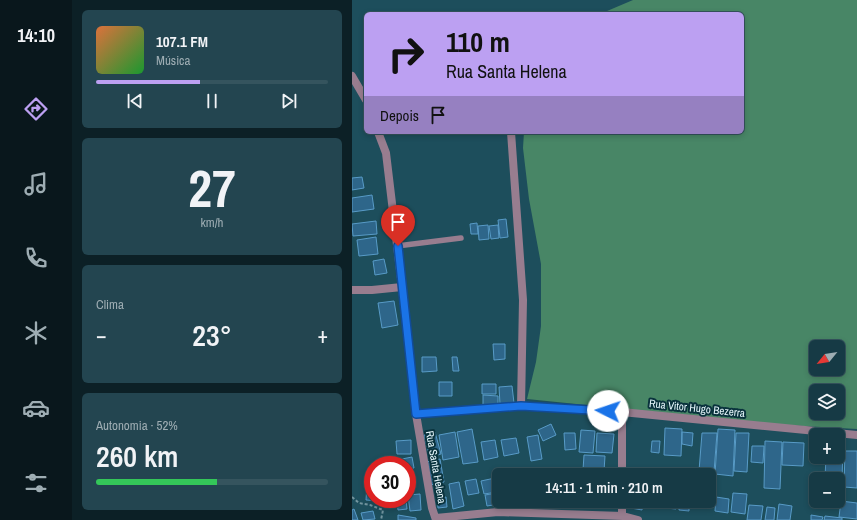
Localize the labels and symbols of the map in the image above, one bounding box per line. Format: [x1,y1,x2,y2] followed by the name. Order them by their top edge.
[381,205,415,246] pin
[809,340,845,376] north arrow
[587,390,629,432] position arrow
[648,396,746,420] street label: Rua Vitor Hugo Bezerra
[423,429,449,505] street label: Rua Santa Helena
[364,456,416,508] speed limit sign: 30

